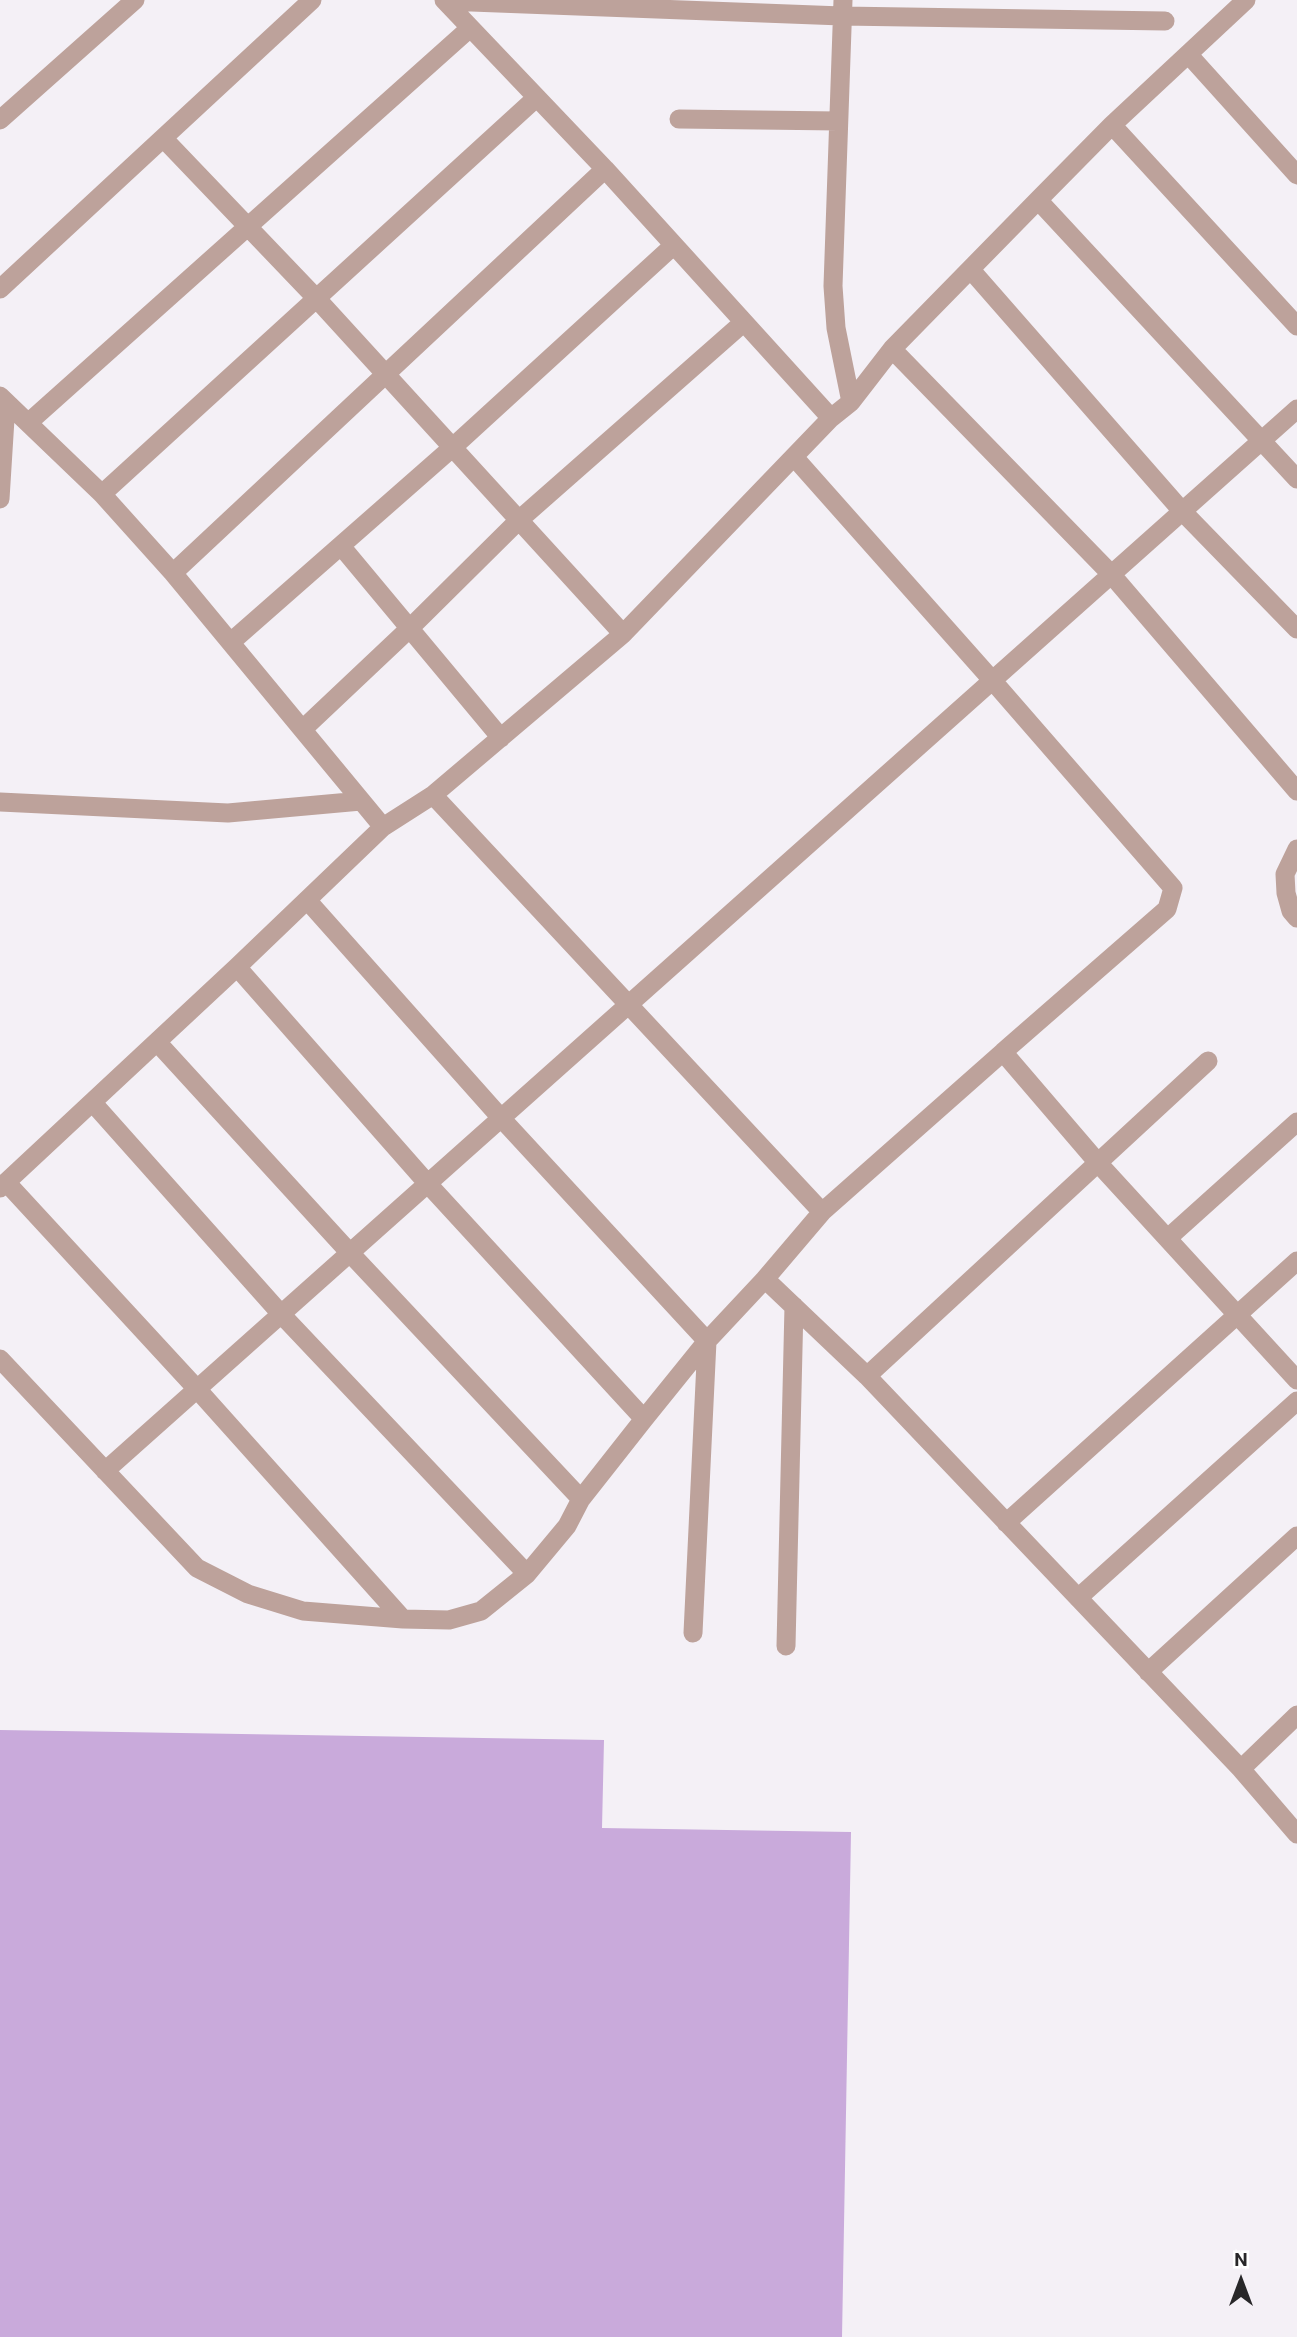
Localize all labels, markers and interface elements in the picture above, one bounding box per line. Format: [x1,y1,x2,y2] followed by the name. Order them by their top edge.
[1206,2246,1276,2316] north arrow
[1234,2248,1248,2271] text: N

